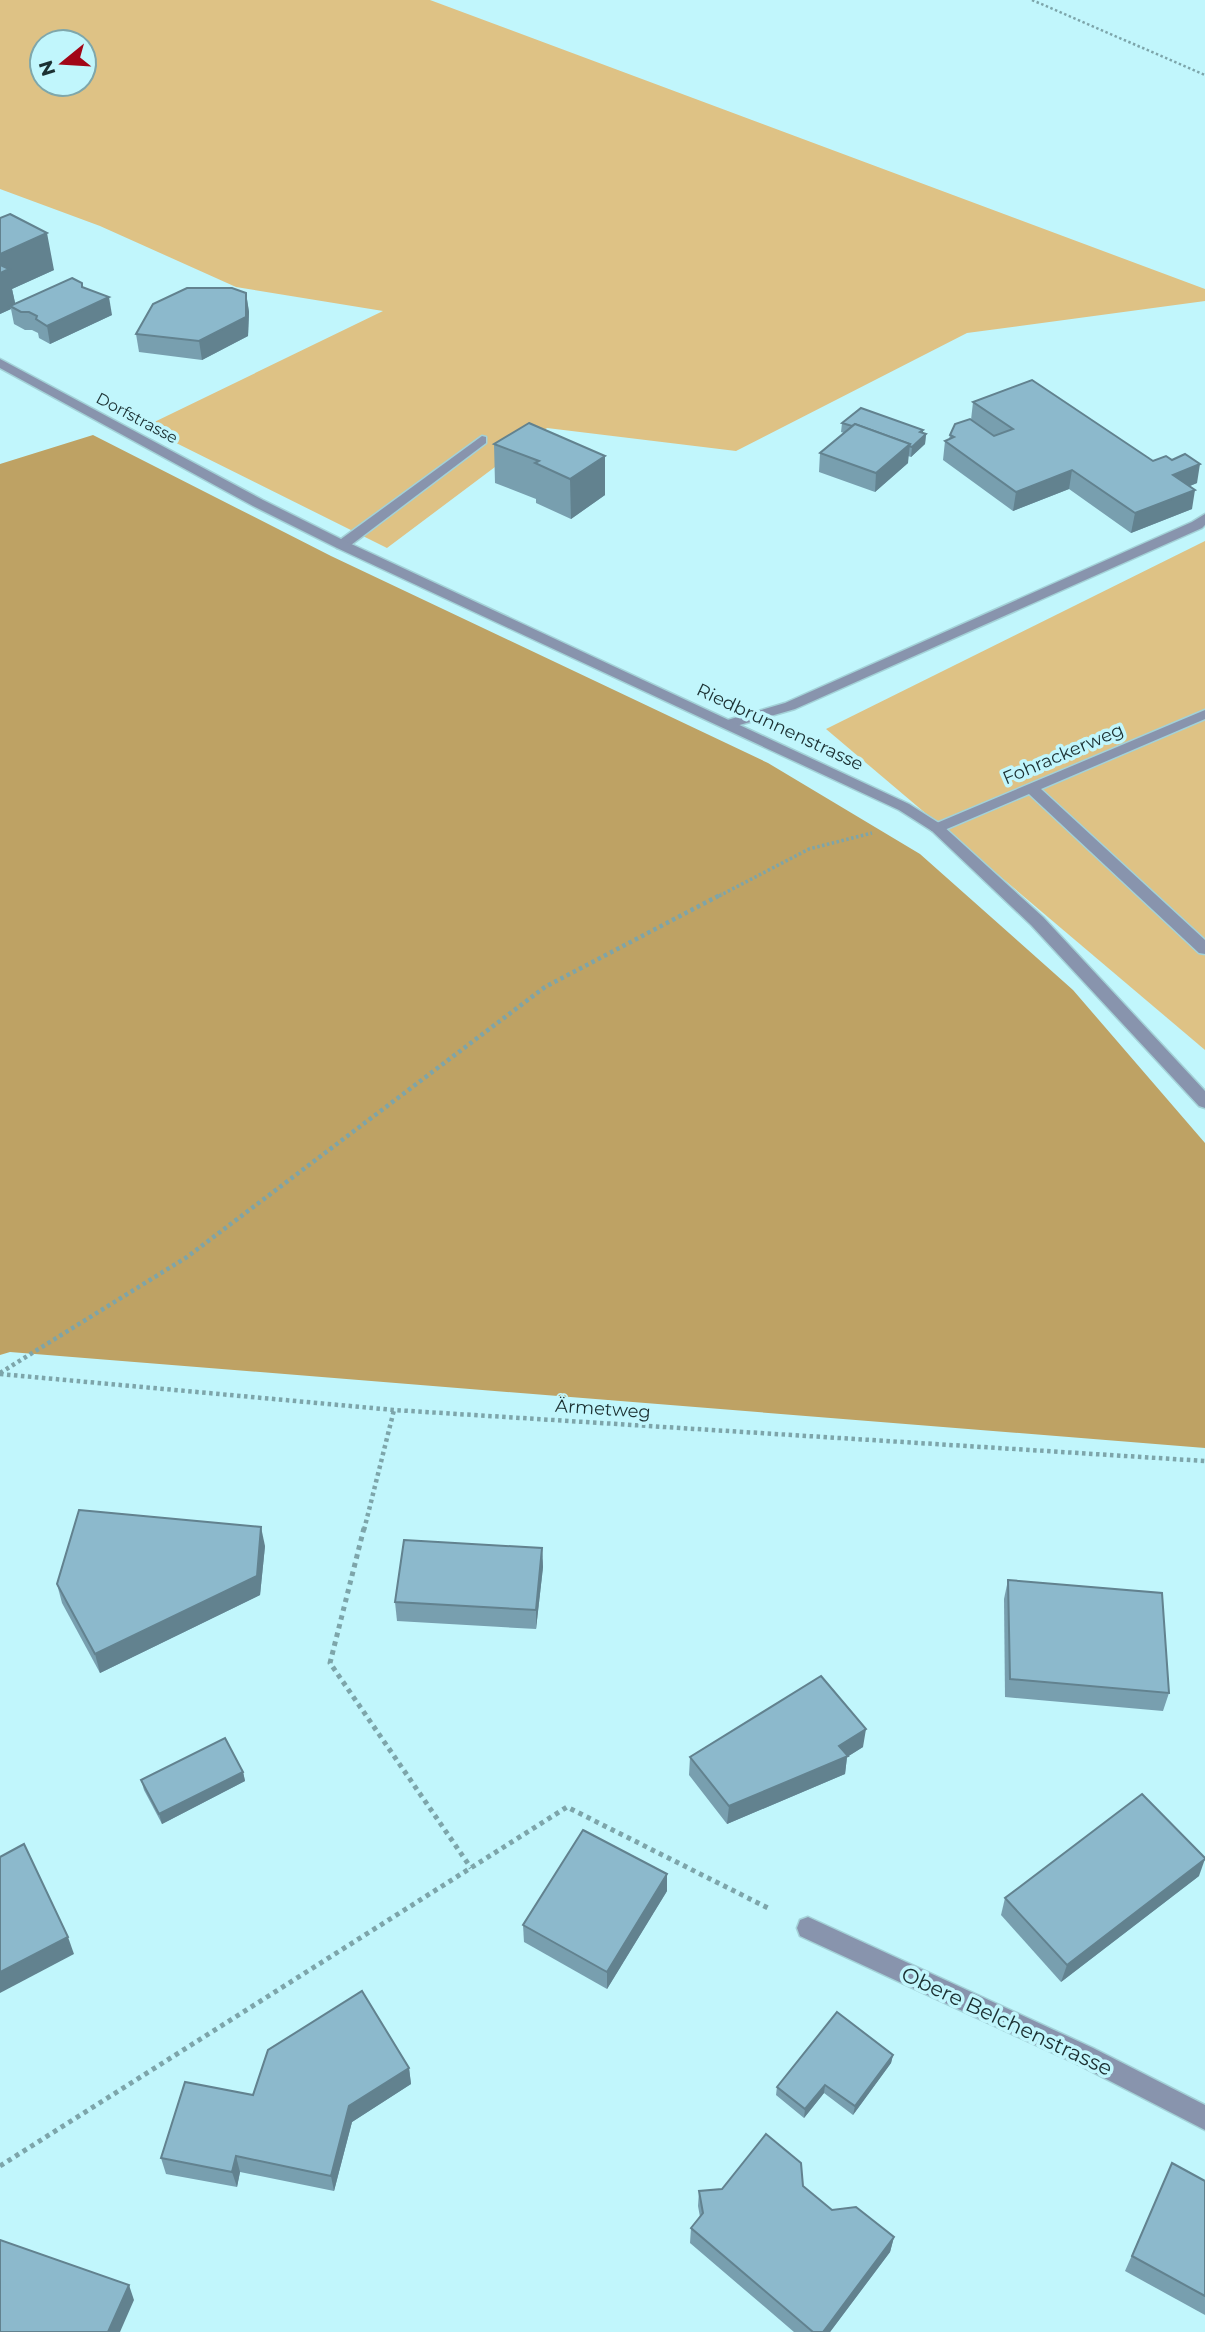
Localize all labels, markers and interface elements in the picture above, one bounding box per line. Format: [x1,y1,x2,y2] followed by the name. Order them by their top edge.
[28,28,98,98] north arrow
[34,57,61,79] text: N
[93,389,181,447] street label: Dorfstrasse
[693,679,867,775] street label: Riedbrunnenstrasse
[999,719,1127,789] street label: Fohrackerweg
[554,1395,652,1423] street label: Ärmetweg
[898,1961,1116,2081] street label: Obere Belchenstrasse

